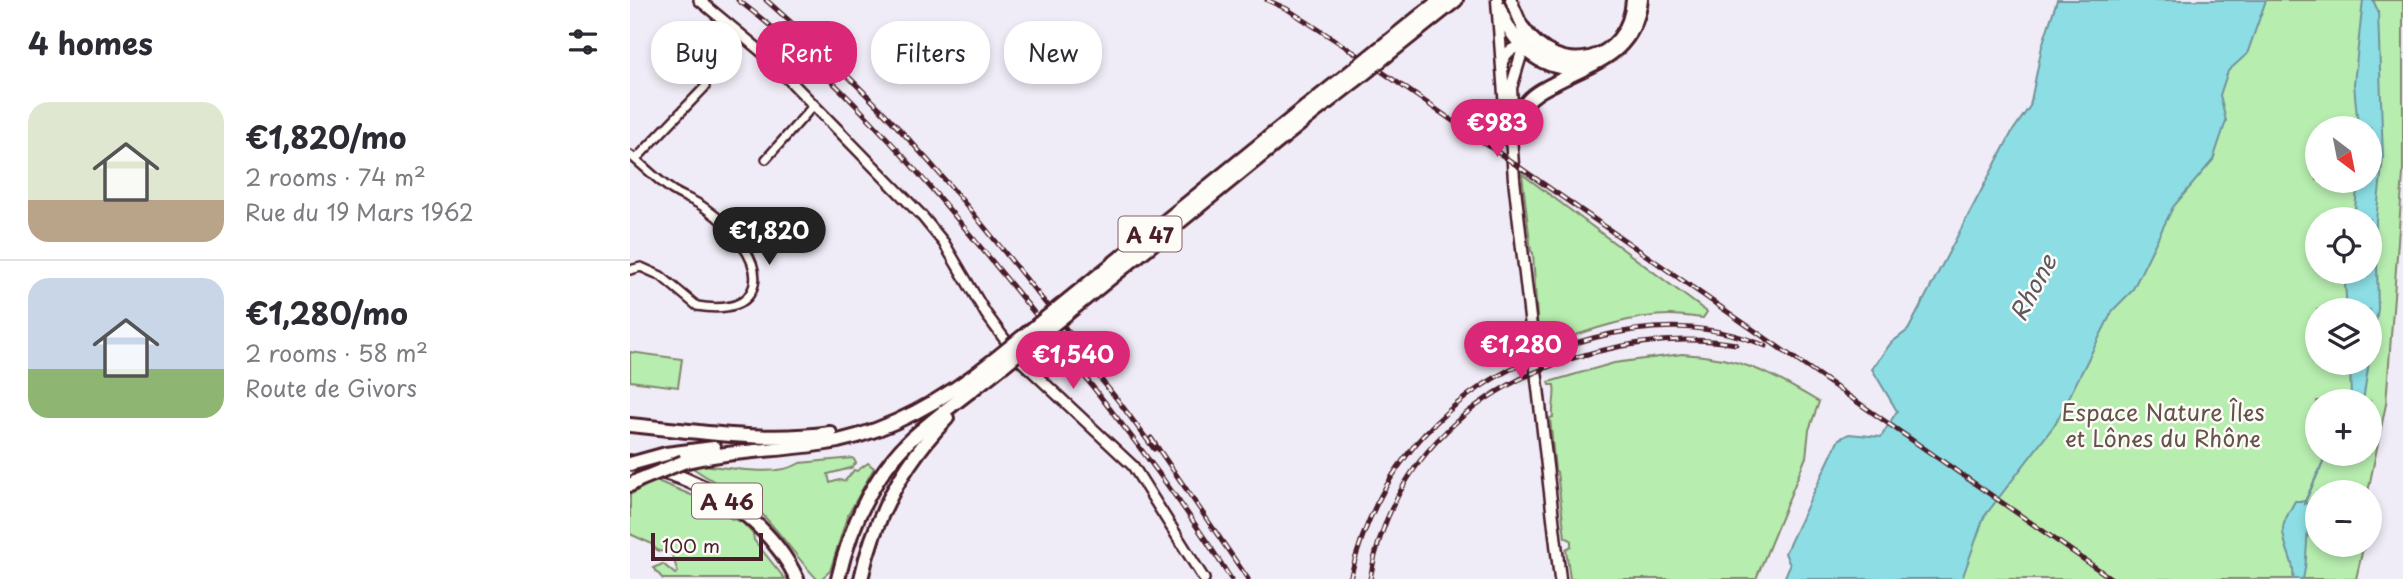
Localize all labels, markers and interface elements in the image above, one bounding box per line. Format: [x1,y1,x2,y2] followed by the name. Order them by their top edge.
[28,20,153,65] text: 4 homes
[651,21,742,84] chip: Buy
[756,21,857,84] chip: Rent
[871,21,990,84] chip: Filters
[1004,21,1102,84] chip: New
[564,23,602,61] icon: filters
[1456,100,1538,159] pin: €983
[1467,104,1528,139] text: €983
[245,114,406,159] text: €1,820/mo
[2305,116,2382,192] north arrow
[2305,116,2382,557] map controls
[84,130,168,214] icon: home
[245,159,426,194] text: 2 rooms · 74 m²
[245,194,474,229] text: Rue du 19 Mars 1962
[2305,207,2382,284] button: locate
[712,208,826,267] pin: €1,820
[729,212,809,247] text: €1,820
[1119,216,1182,252] road number: A 47
[1999,247,2065,327] water label: Rhone
[245,290,408,335] text: €1,280/mo
[2305,298,2382,375] button: layers
[84,306,168,390] icon: home
[1464,322,1578,381] pin: €1,280
[1480,326,1562,361] text: €1,280
[1016,332,1130,391] pin: €1,540
[245,335,428,370] text: 2 rooms · 58 m²
[1032,336,1114,371] text: €1,540
[245,370,417,405] text: Route de Givors
[2305,389,2382,466] button: +
[2061,394,2265,455] park label: Espace Nature Îles et Lônes du Rhône
[2305,480,2382,557] button: −
[692,484,762,518] road number: A 46
[651,530,763,562] scale bar
[662,531,720,559] text: 100 m

